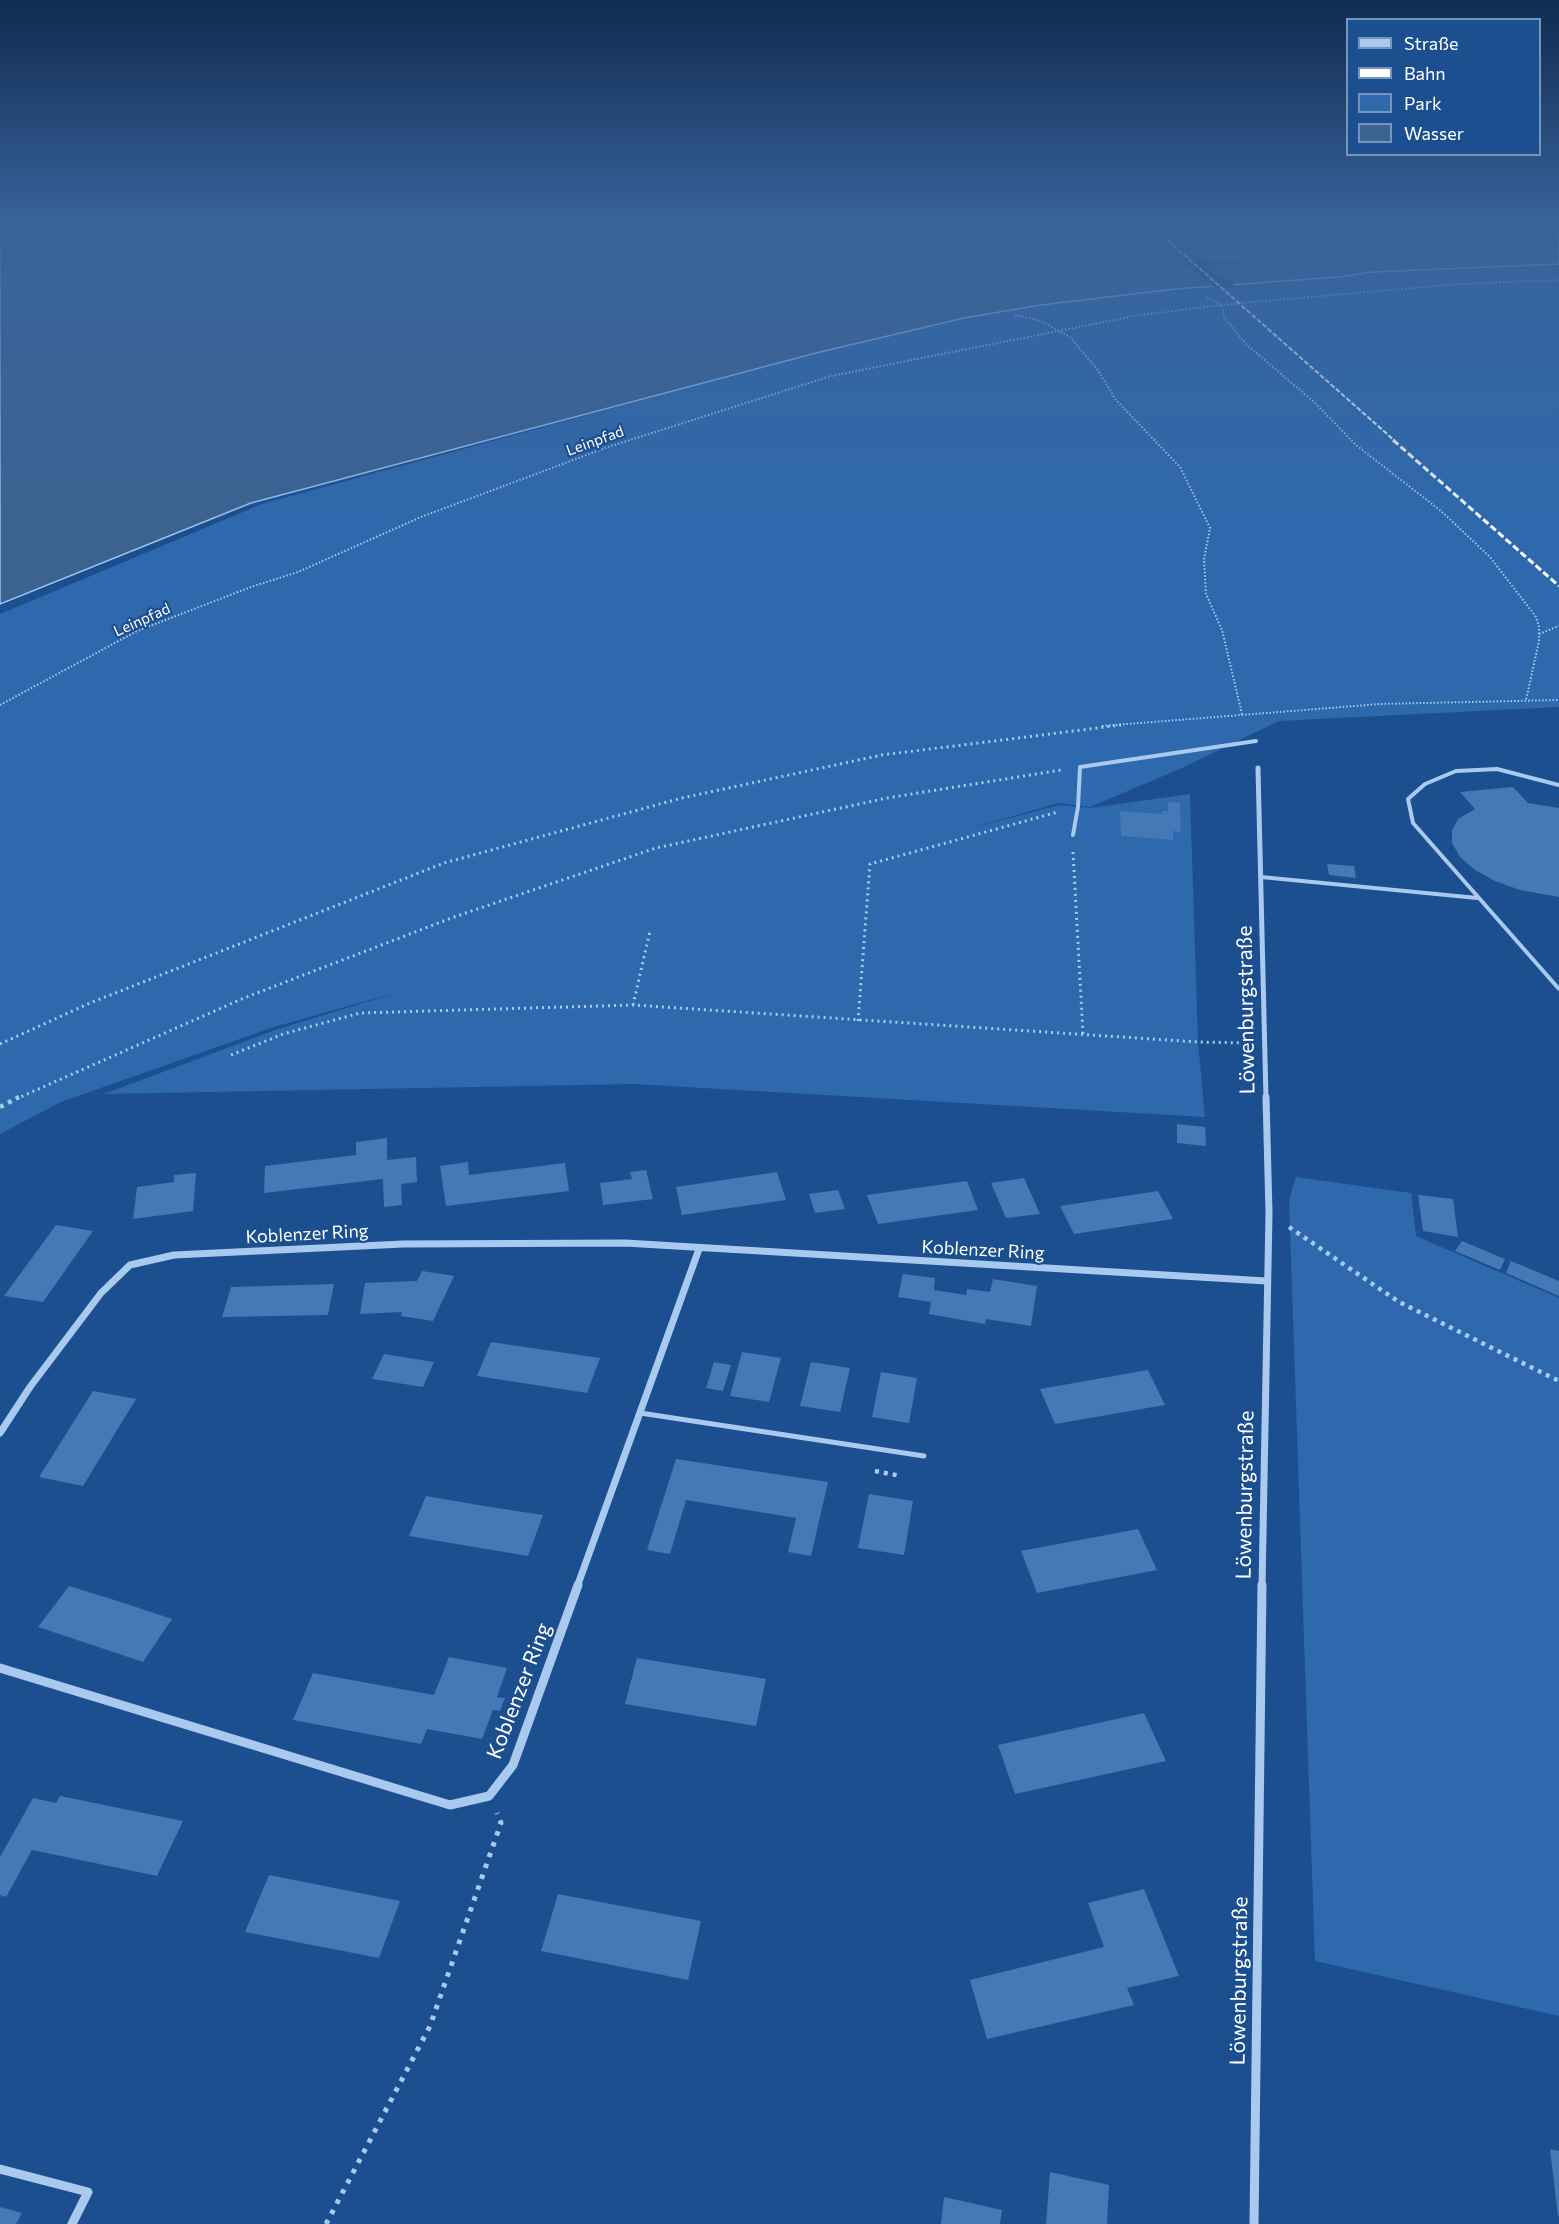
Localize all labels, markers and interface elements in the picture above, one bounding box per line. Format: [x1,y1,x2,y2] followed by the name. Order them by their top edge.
[1346,18,1541,156] legend
[1404,32,1459,54] text: Straße
[1404,62,1446,84] text: Bahn
[1404,92,1442,114] text: Park
[1404,122,1464,144] text: Wasser
[564,422,626,460] street label: Leinpfad
[111,600,173,640] street label: Leinpfad
[1232,925,1260,1095] street label: Löwenburgstraße
[245,1220,369,1248] street label: Koblenzer Ring
[921,1236,1045,1264] street label: Koblenzer Ring
[1231,1410,1259,1580] street label: Löwenburgstraße
[482,1619,556,1763] street label: Koblenzer Ring
[1225,1896,1253,2066] street label: Löwenburgstraße

